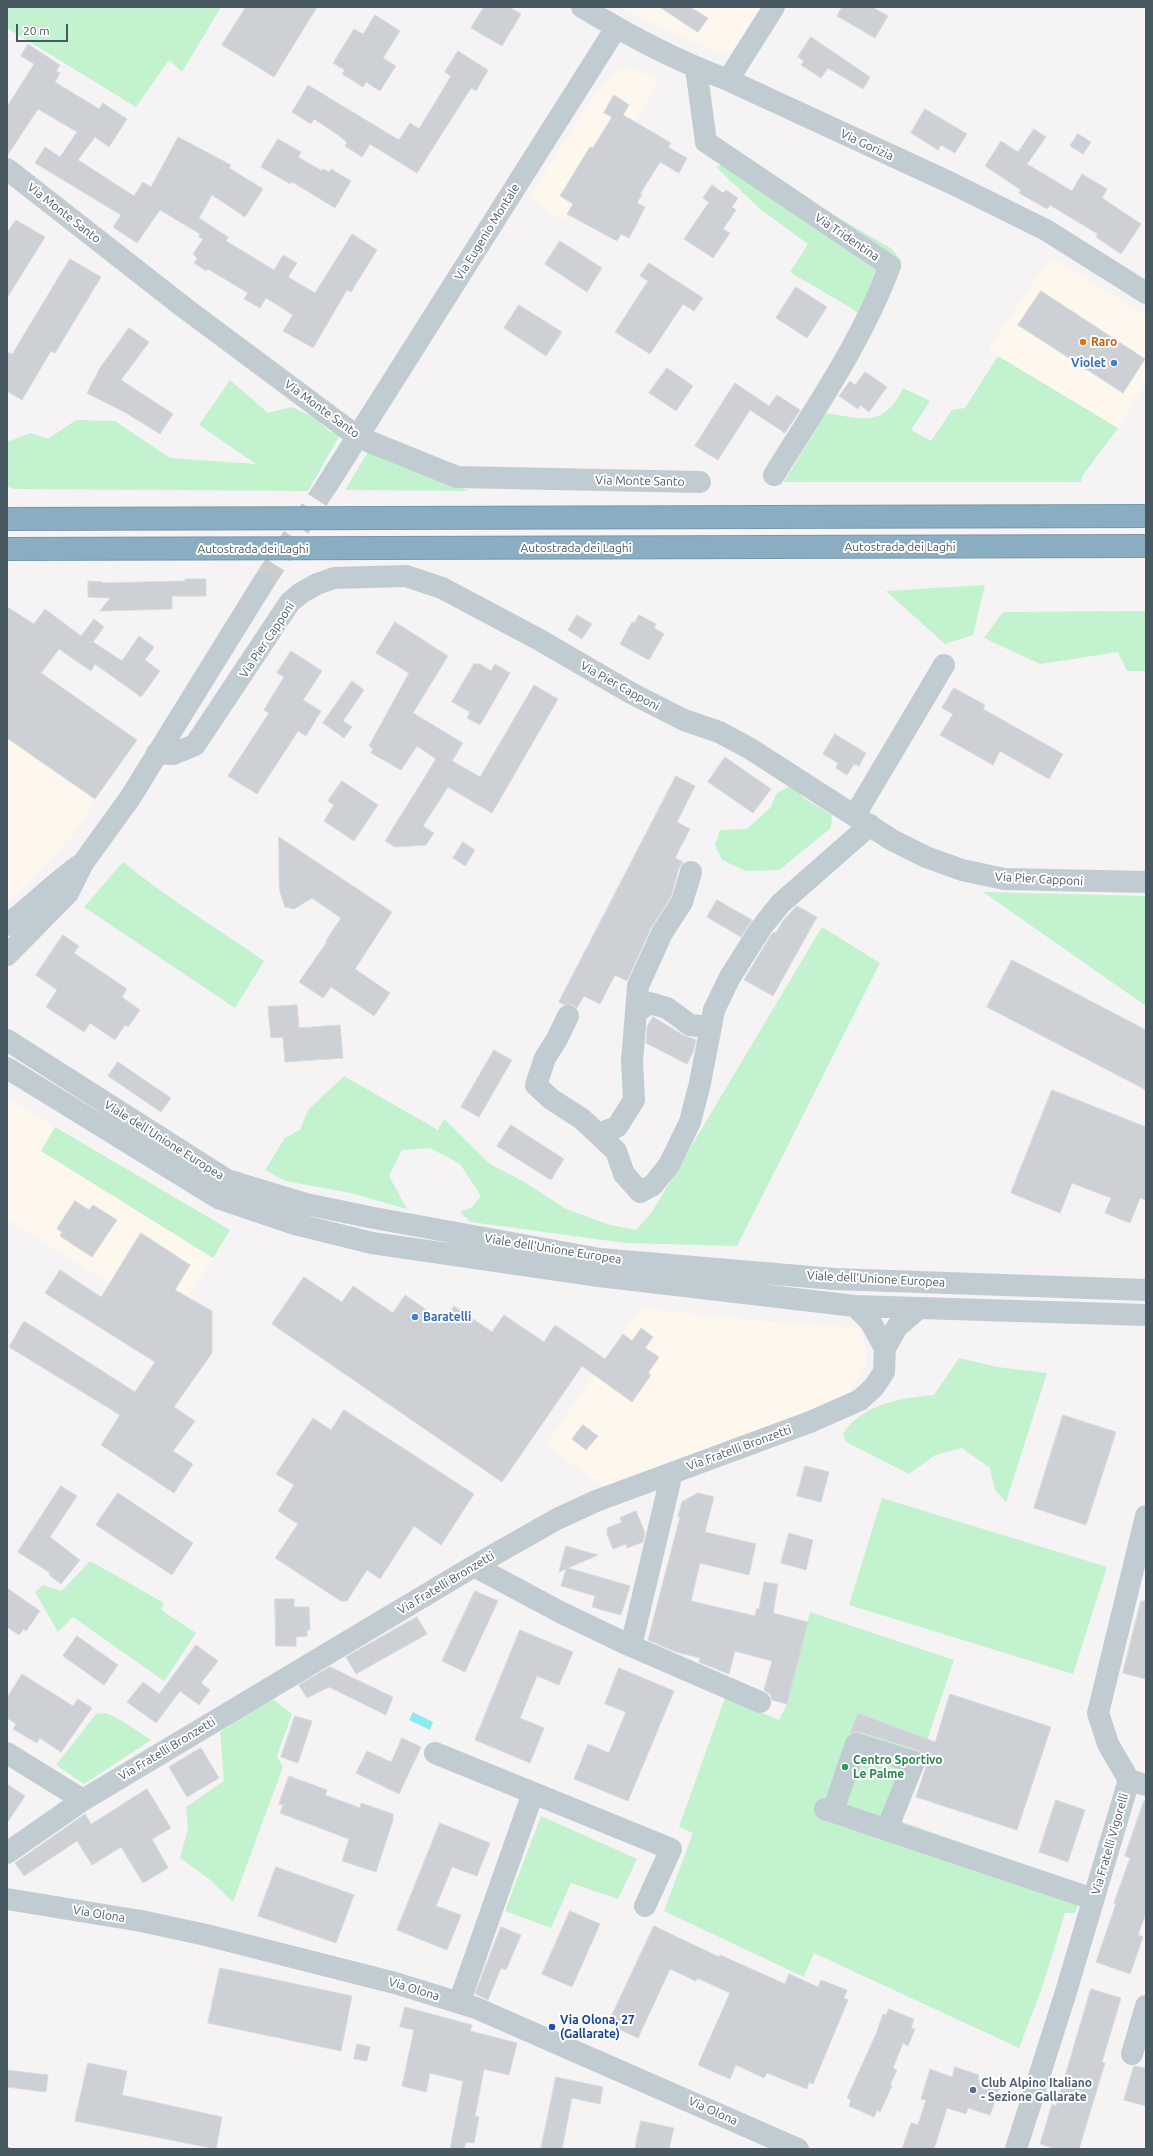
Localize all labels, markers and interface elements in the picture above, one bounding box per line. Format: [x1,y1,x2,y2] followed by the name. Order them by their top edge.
[18,16,70,42] scale bar
[23,24,50,37] text: 20 m
[838,126,896,164] street label: Via Gorizia
[24,180,104,246] street label: Via Monte Santo
[451,181,523,283] street label: Via Eugenio Montale
[812,210,882,264] street label: Via Tridentina
[1091,335,1117,349] place label: Raro
[1078,337,1088,347] marker: Raro
[1071,356,1106,370] place label: Violet
[1109,358,1119,368] marker: Violet
[282,377,362,441] street label: Via Monte Santo
[595,473,685,489] street label: Via Monte Santo
[844,540,956,554] street label: Autostrada dei Laghi
[520,541,632,555] street label: Autostrada dei Laghi
[197,542,309,556] street label: Autostrada dei Laghi
[236,599,298,681] street label: Via Pier Capponi
[578,658,662,714] street label: Via Pier Capponi
[995,870,1083,888] street label: Via Pier Capponi
[101,1097,227,1183] street label: Viale dell'Unione Europea
[483,1231,623,1267] street label: Viale dell'Unione Europea
[806,1268,946,1290] street label: Viale dell'Unione Europea
[423,1310,471,1324] place label: Baratelli
[410,1312,420,1322] marker: Baratelli
[685,1422,793,1474] street label: Via Fratelli Bronzetti
[395,1548,497,1618] street label: Via Fratelli Bronzetti
[116,1714,218,1784] street label: Via Fratelli Bronzetti
[853,1753,943,1781] place label: Centro Sportivo Le Palme
[840,1762,850,1772] marker: Centro Sportivo Le Palme
[1089,1791,1131,1897] street label: Via Fratelli Vigorelli
[72,1903,126,1925] street label: Via Olona
[387,1974,441,2004] street label: Via Olona
[560,2013,635,2041] place label: Via Olona, 27 (Gallarate)
[547,2022,557,2032] marker: Via Olona, 27 (Gallarate)
[981,2076,1092,2104] place label: Club Alpino Italiano - Sezione Gallarate
[968,2085,978,2095] marker: Club Alpino Italiano - Sezione Gallarate
[686,2094,740,2128] street label: Via Olona

